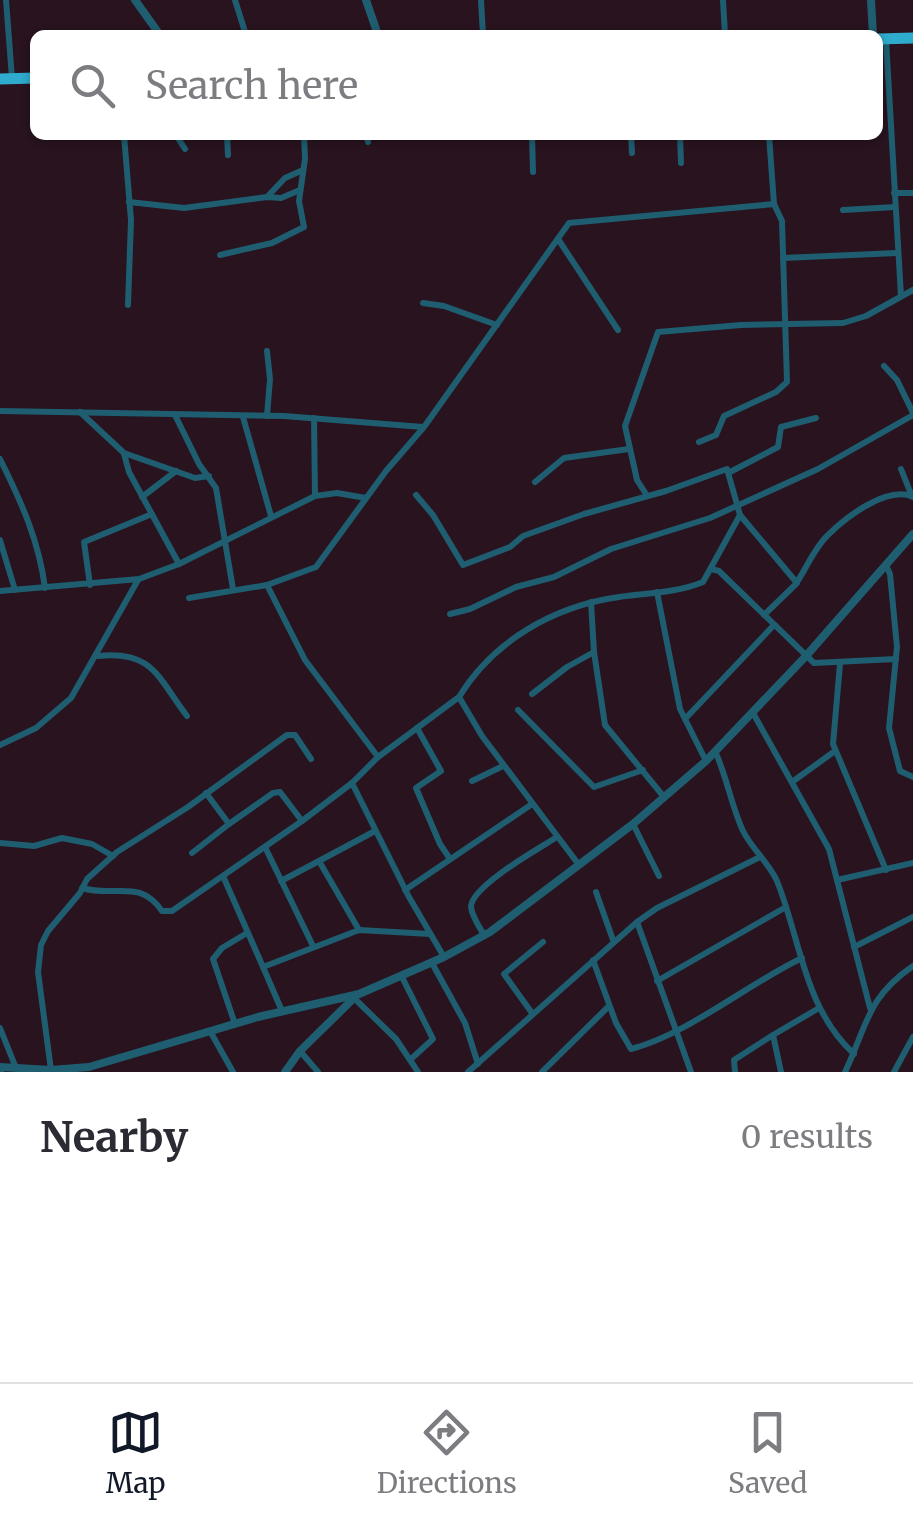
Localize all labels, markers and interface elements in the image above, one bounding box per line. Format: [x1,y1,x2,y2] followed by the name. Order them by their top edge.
[30,30,883,140] search box
[65,58,120,113] icon: search
[145,62,358,109] text: Search here
[40,1111,188,1163] text: Nearby
[741,1117,873,1157] text: 0 results
[106,1405,165,1501] tab: Map
[377,1405,517,1501] tab: Directions
[728,1405,807,1501] tab: Saved

